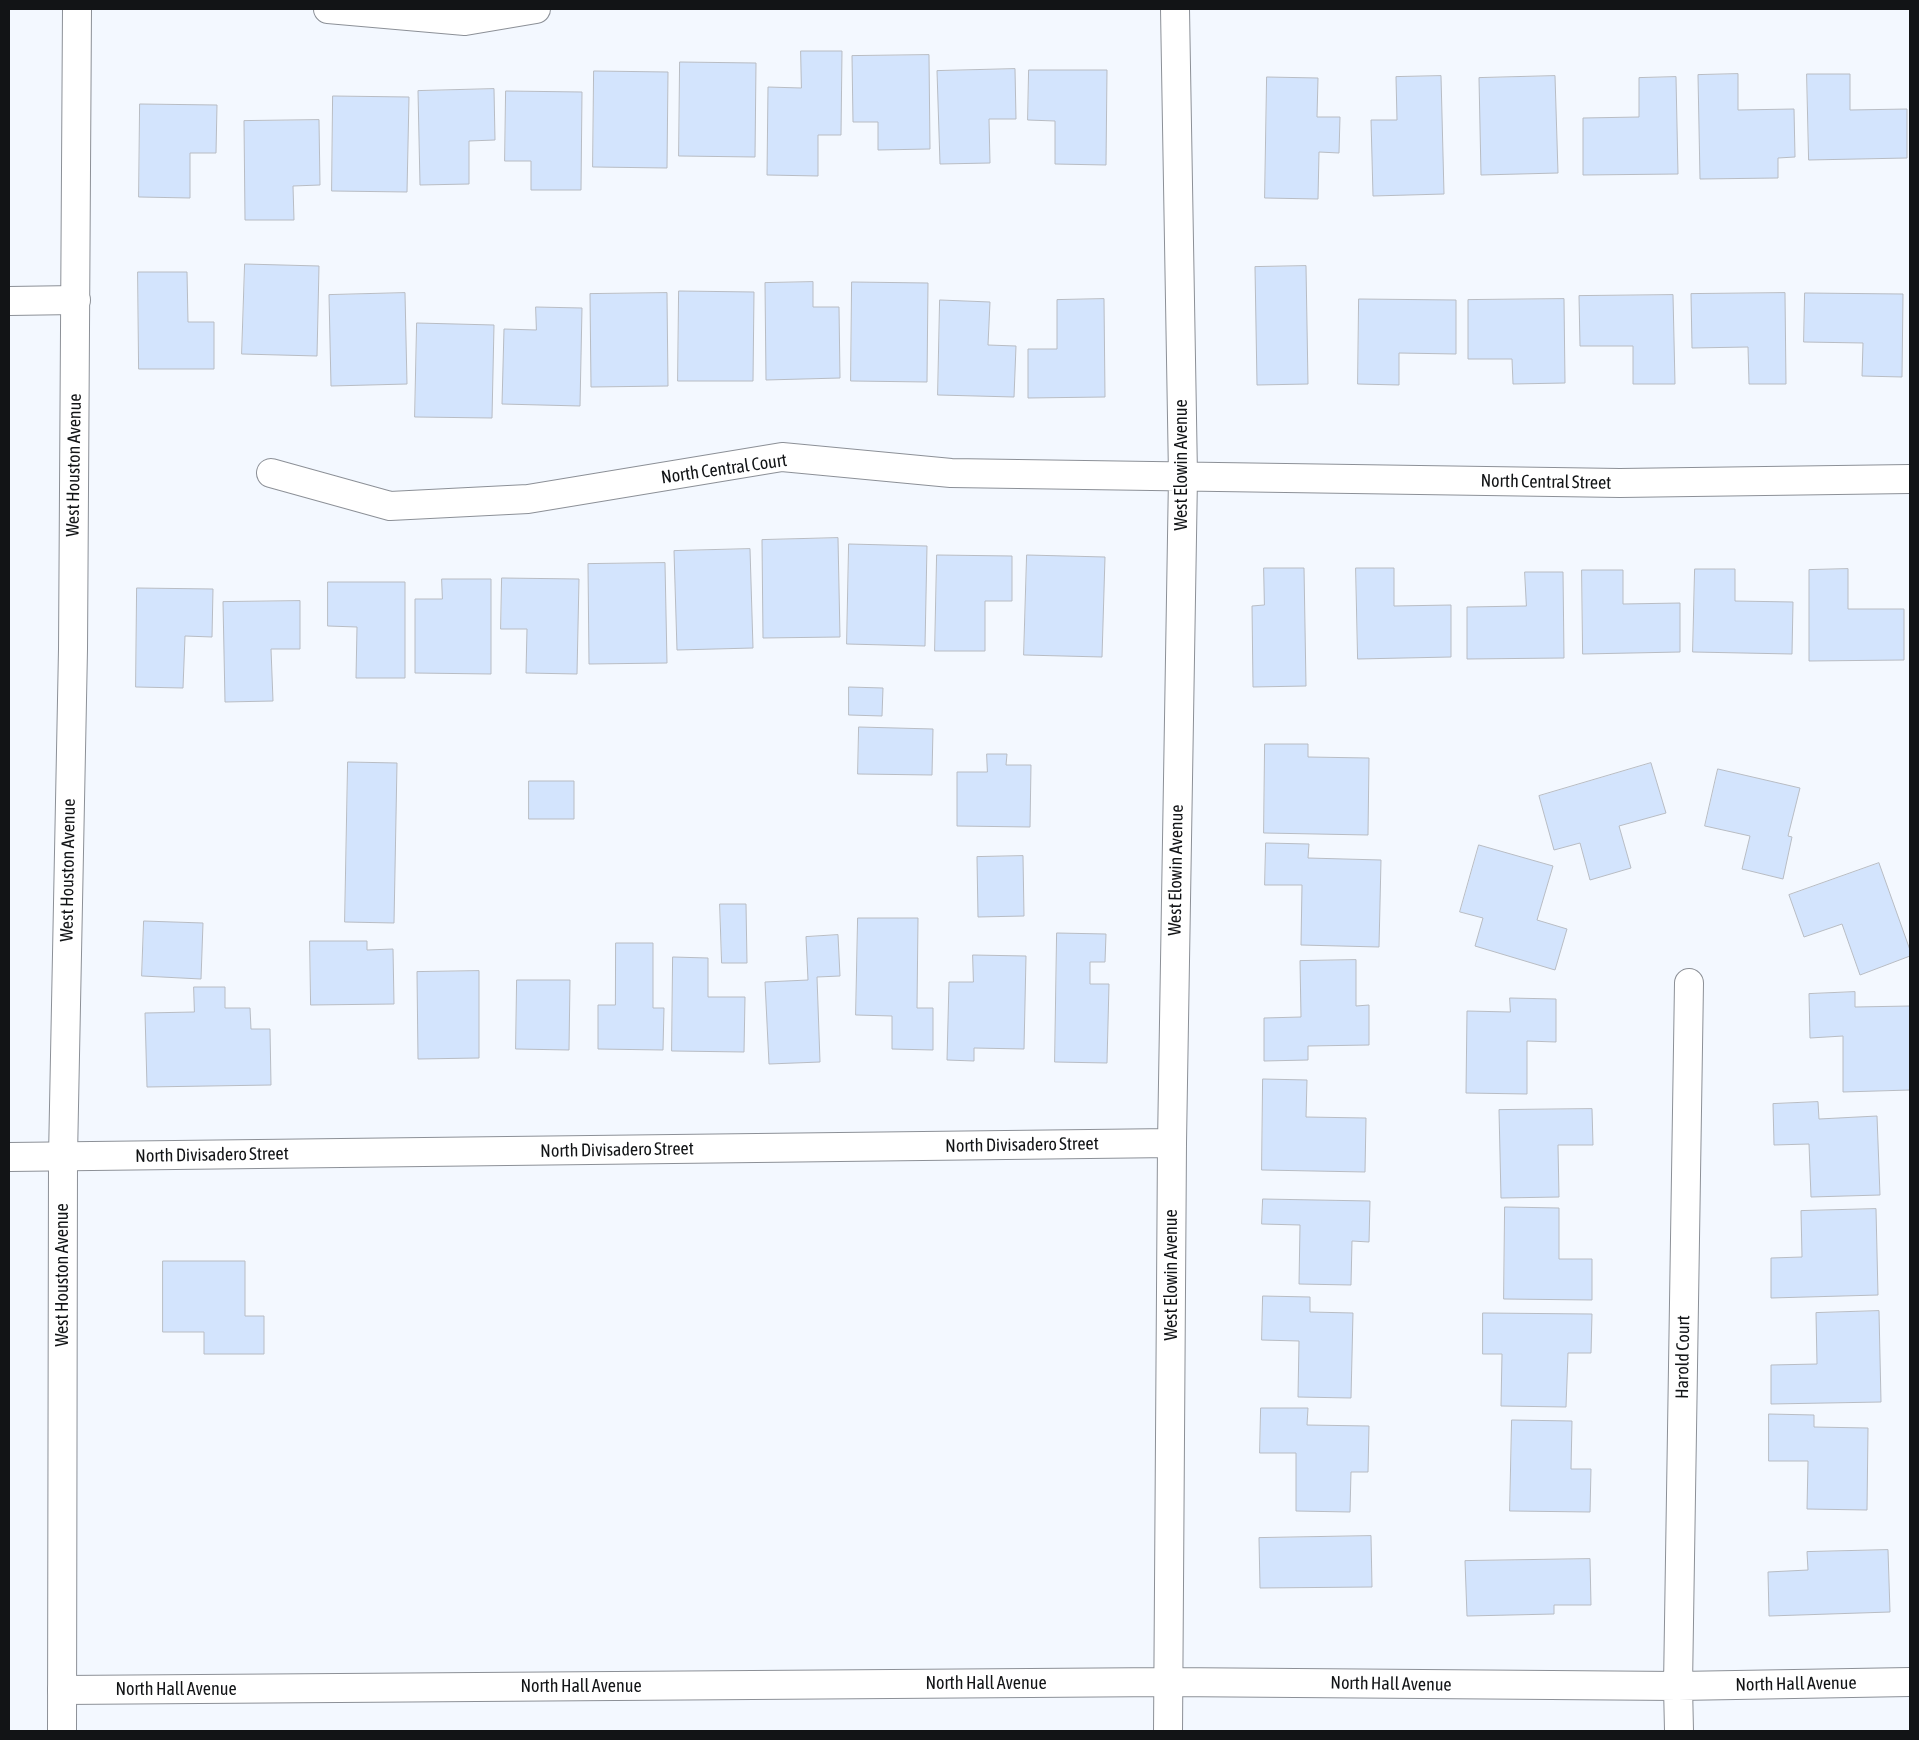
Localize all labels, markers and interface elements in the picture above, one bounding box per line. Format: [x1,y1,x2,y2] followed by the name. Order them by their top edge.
[62,393,86,537] street label: West Houston Avenue
[1170,399,1192,531] street label: West Elowin Avenue
[660,449,788,489] street label: North Central Court
[1480,470,1612,494] street label: North Central Street
[56,798,80,942] street label: West Houston Avenue
[1164,804,1188,936] street label: West Elowin Avenue
[945,1133,1099,1157] street label: North Divisadero Street
[540,1138,694,1162] street label: North Divisadero Street
[135,1143,289,1167] street label: North Divisadero Street
[51,1203,73,1347] street label: West Houston Avenue
[1160,1209,1182,1341] street label: West Elowin Avenue
[1671,1315,1695,1399] street label: Harold Court
[925,1672,1047,1694] street label: North Hall Avenue
[1330,1672,1452,1696] street label: North Hall Avenue
[1735,1672,1857,1696] street label: North Hall Avenue
[520,1675,642,1697] street label: North Hall Avenue
[115,1678,237,1700] street label: North Hall Avenue

